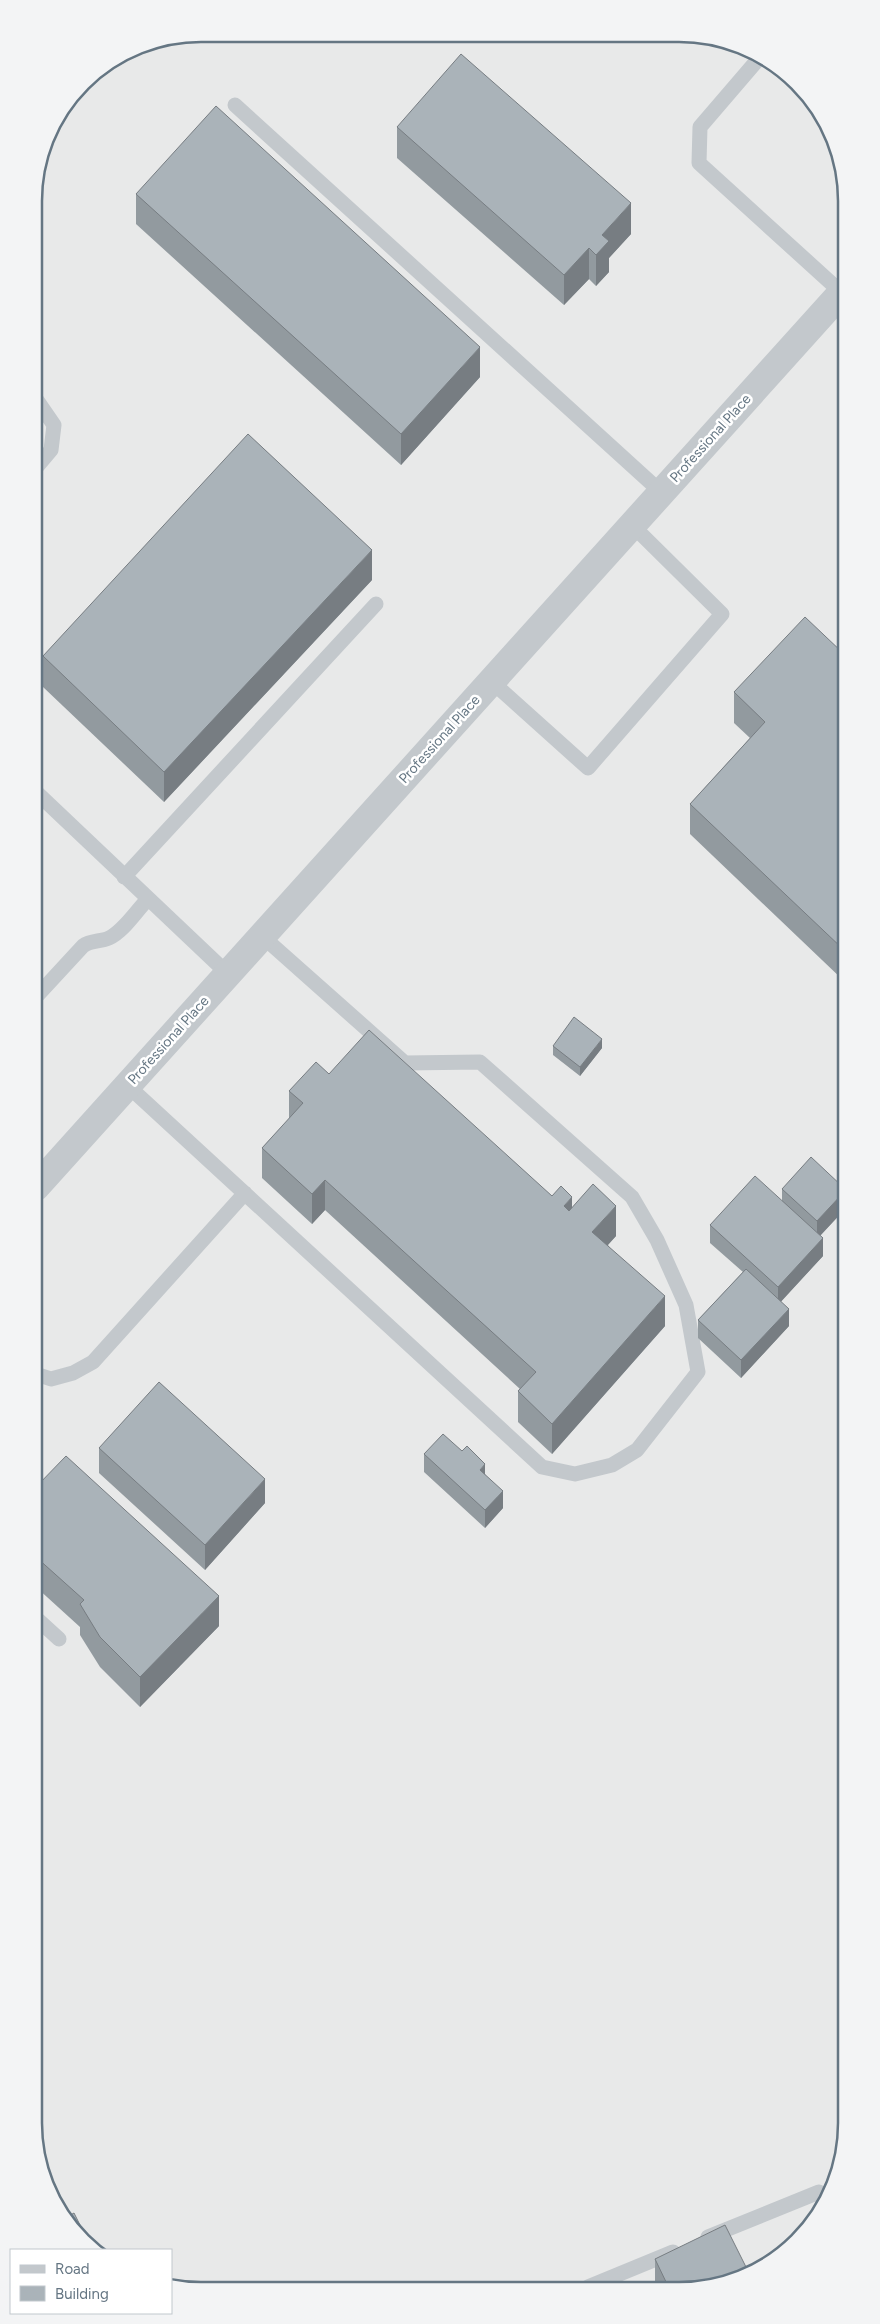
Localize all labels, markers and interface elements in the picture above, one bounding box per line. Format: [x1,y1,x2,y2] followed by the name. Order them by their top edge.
[666,390,755,486] street label: Professional Place
[395,691,484,787] street label: Professional Place
[124,992,213,1088] street label: Professional Place
[10,2249,172,2314] legend
[55,2260,90,2278] text: Road
[55,2285,109,2303] text: Building

